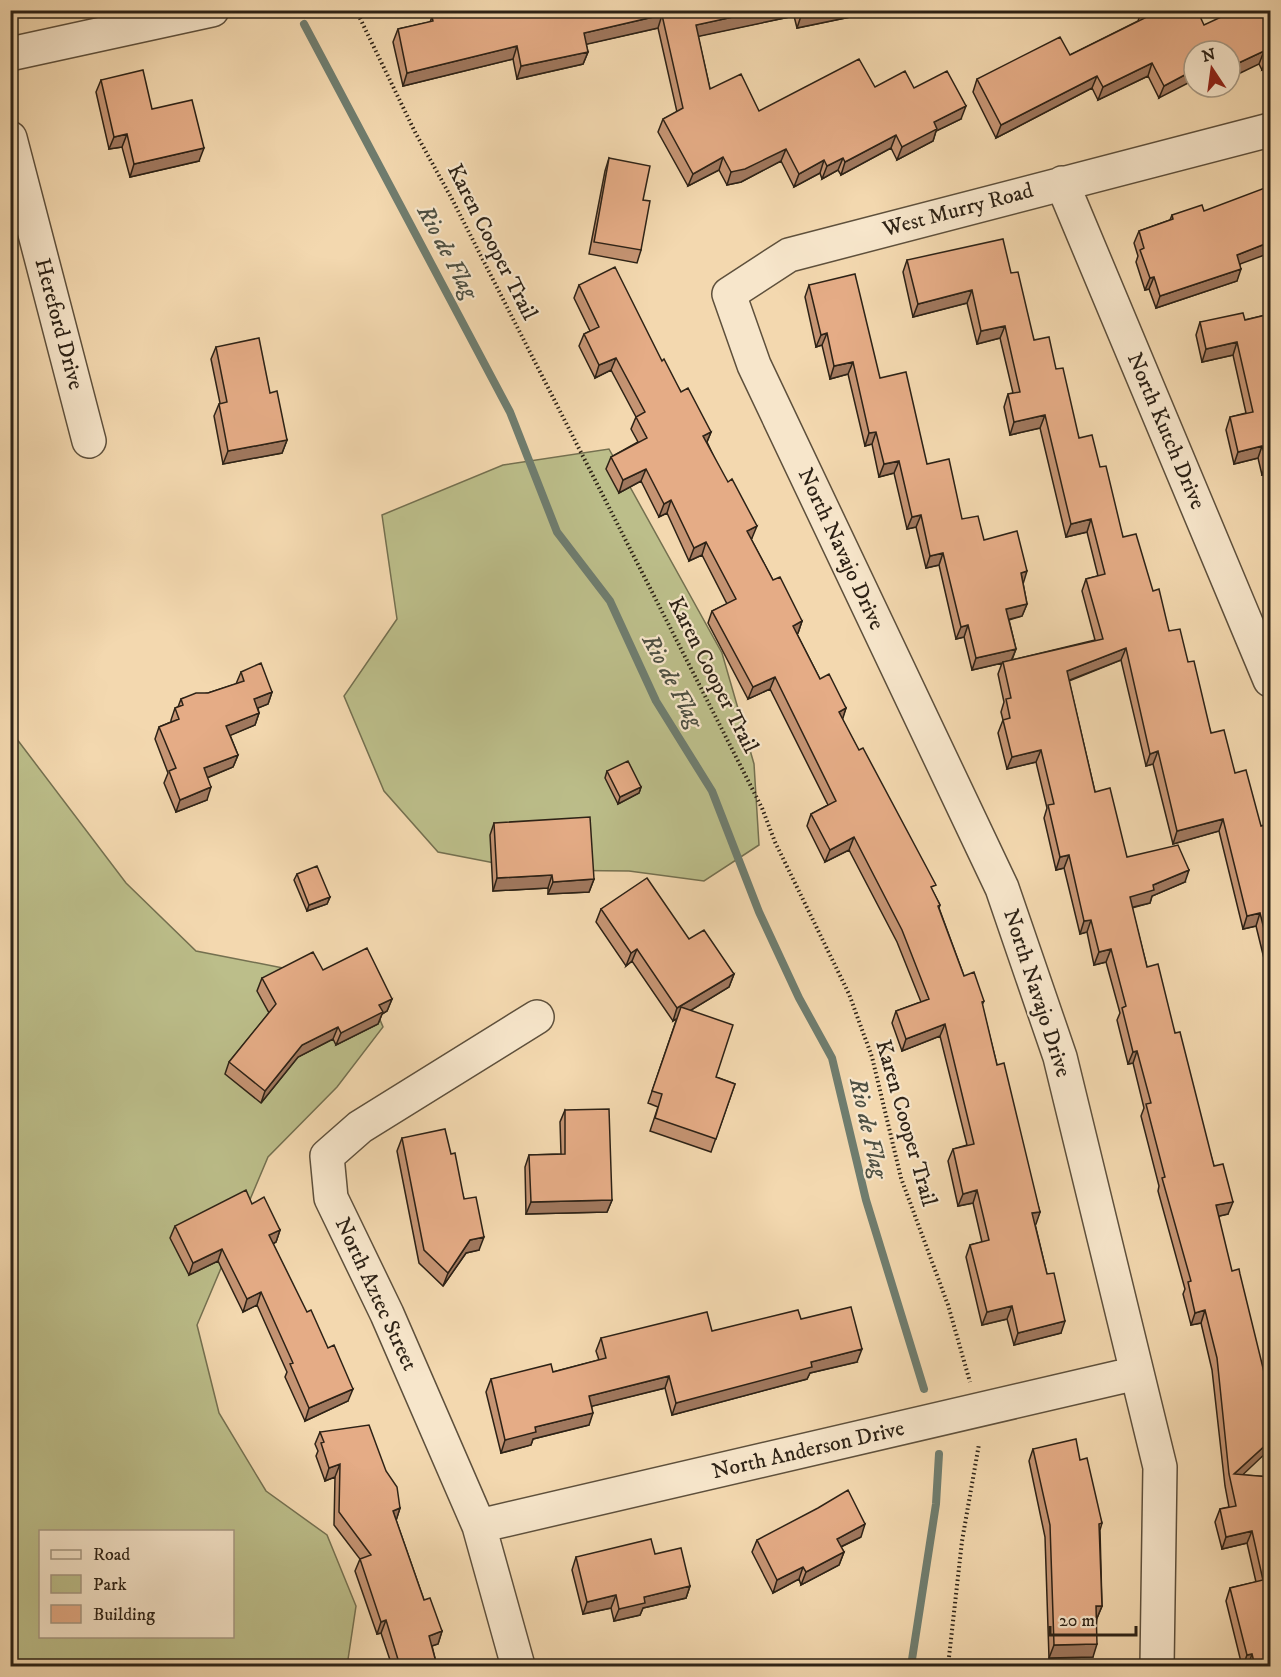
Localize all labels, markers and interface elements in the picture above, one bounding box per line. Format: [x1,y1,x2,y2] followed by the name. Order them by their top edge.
[1182,39,1242,99] north arrow
[1200,44,1218,67] text: N
[441,159,543,325] street label: Karen Cooper Trail
[879,177,1036,243] street label: West Murry Road
[409,199,485,306] water label: Rio de Flag
[29,255,89,393] street label: Hereford Drive
[1121,349,1211,513] street label: North Kutch Drive
[792,464,890,634] street label: North Navajo Drive
[662,592,764,758] street label: Karen Cooper Trail
[634,628,710,735] water label: Rio de Flag
[997,905,1077,1081] street label: North Navajo Drive
[869,1037,943,1210] street label: Karen Cooper Trail
[842,1074,895,1183] water label: Rio de Flag
[329,1213,423,1375] street label: North Aztec Street
[709,1415,907,1485] street label: North Anderson Drive
[39,1530,234,1638] legend
[93,1544,130,1566] text: Road
[93,1574,127,1596] text: Park
[1050,1599,1136,1637] scale bar
[93,1604,155,1626] text: Building
[1059,1610,1095,1632] text: 20 m

